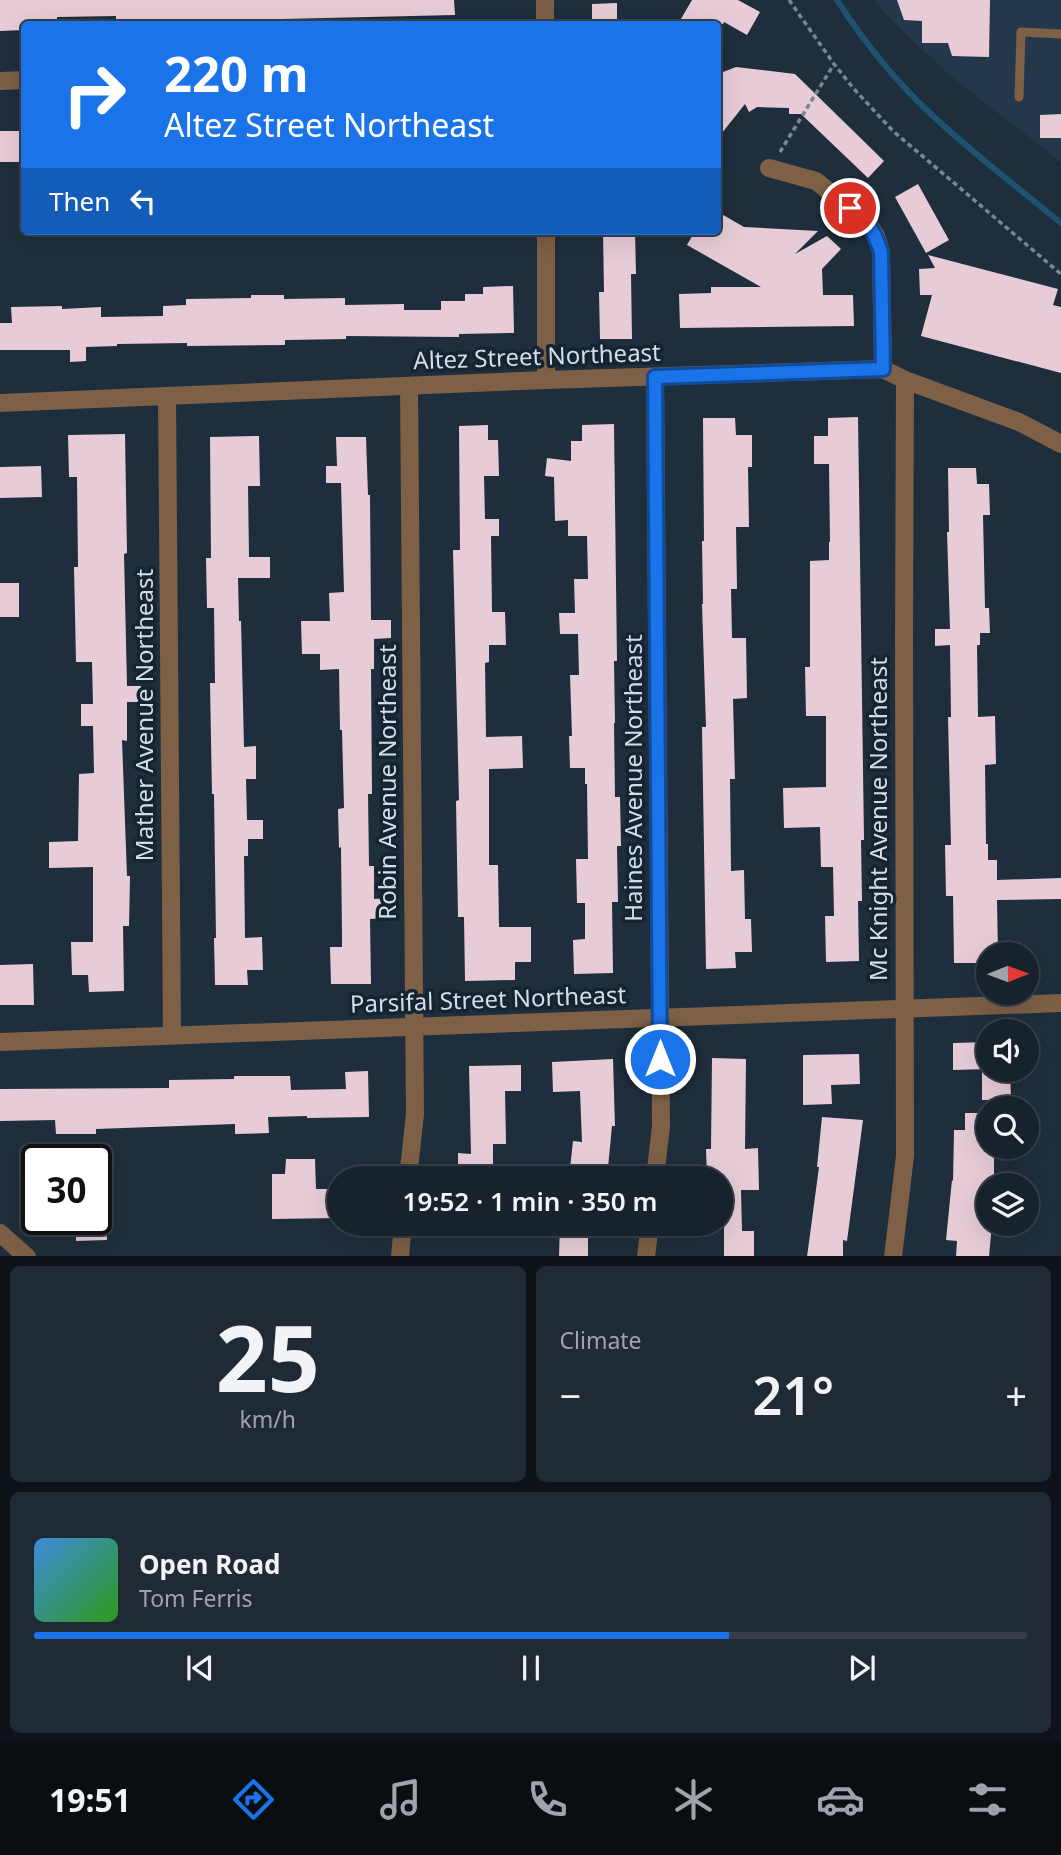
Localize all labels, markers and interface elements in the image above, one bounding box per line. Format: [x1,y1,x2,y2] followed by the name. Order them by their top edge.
[164,40,309,106] text: 220 m
[49,49,140,140] icon: right
[164,103,494,146] text: Altez Street Northeast
[820,178,880,238] pin
[124,182,162,220] icon: left
[49,183,110,219] text: Then
[831,189,869,227] icon: arrive
[413,335,662,376] street label: Altez Street Northeast
[127,569,160,861] street label: Mather Avenue Northeast
[616,634,649,922] street label: Haines Avenue Northeast
[370,644,403,920] street label: Robin Avenue Northeast
[861,657,894,981] street label: Mc Knight Avenue Northeast
[976,942,1040,1004] north arrow
[976,942,1039,1236] map controls
[349,977,627,1020] street label: Parsifal Street Northeast
[976,1019,1039,1082] button: sound
[623,1022,697,1096] position arrow
[976,1096,1039,1159] button: search
[21,1144,112,1235] speed limit sign: 30
[976,1173,1039,1236] button: layers
[403,1183,657,1219] text: 19:52 · 1 min · 350 m
[216,1295,320,1419] text: 25
[560,1324,642,1356] text: Climate
[752,1359,834,1430] text: 21°
[560,1369,581,1421] text: −
[1005,1369,1027,1421] text: +
[239,1403,296,1435] text: km/h
[139,1546,281,1582] text: Open Road
[139,1582,252,1614] text: Tom Ferris
[181,1649,219,1687] icon: previous
[512,1649,550,1687] icon: pause
[843,1649,881,1687] icon: next
[229,1775,278,1824] icon: directions
[376,1775,425,1824] icon: music
[523,1775,572,1824] icon: phone
[669,1775,718,1824] icon: climate
[816,1775,865,1824] icon: car
[963,1775,1012,1824] icon: filters
[49,1778,131,1821] text: 19:51

